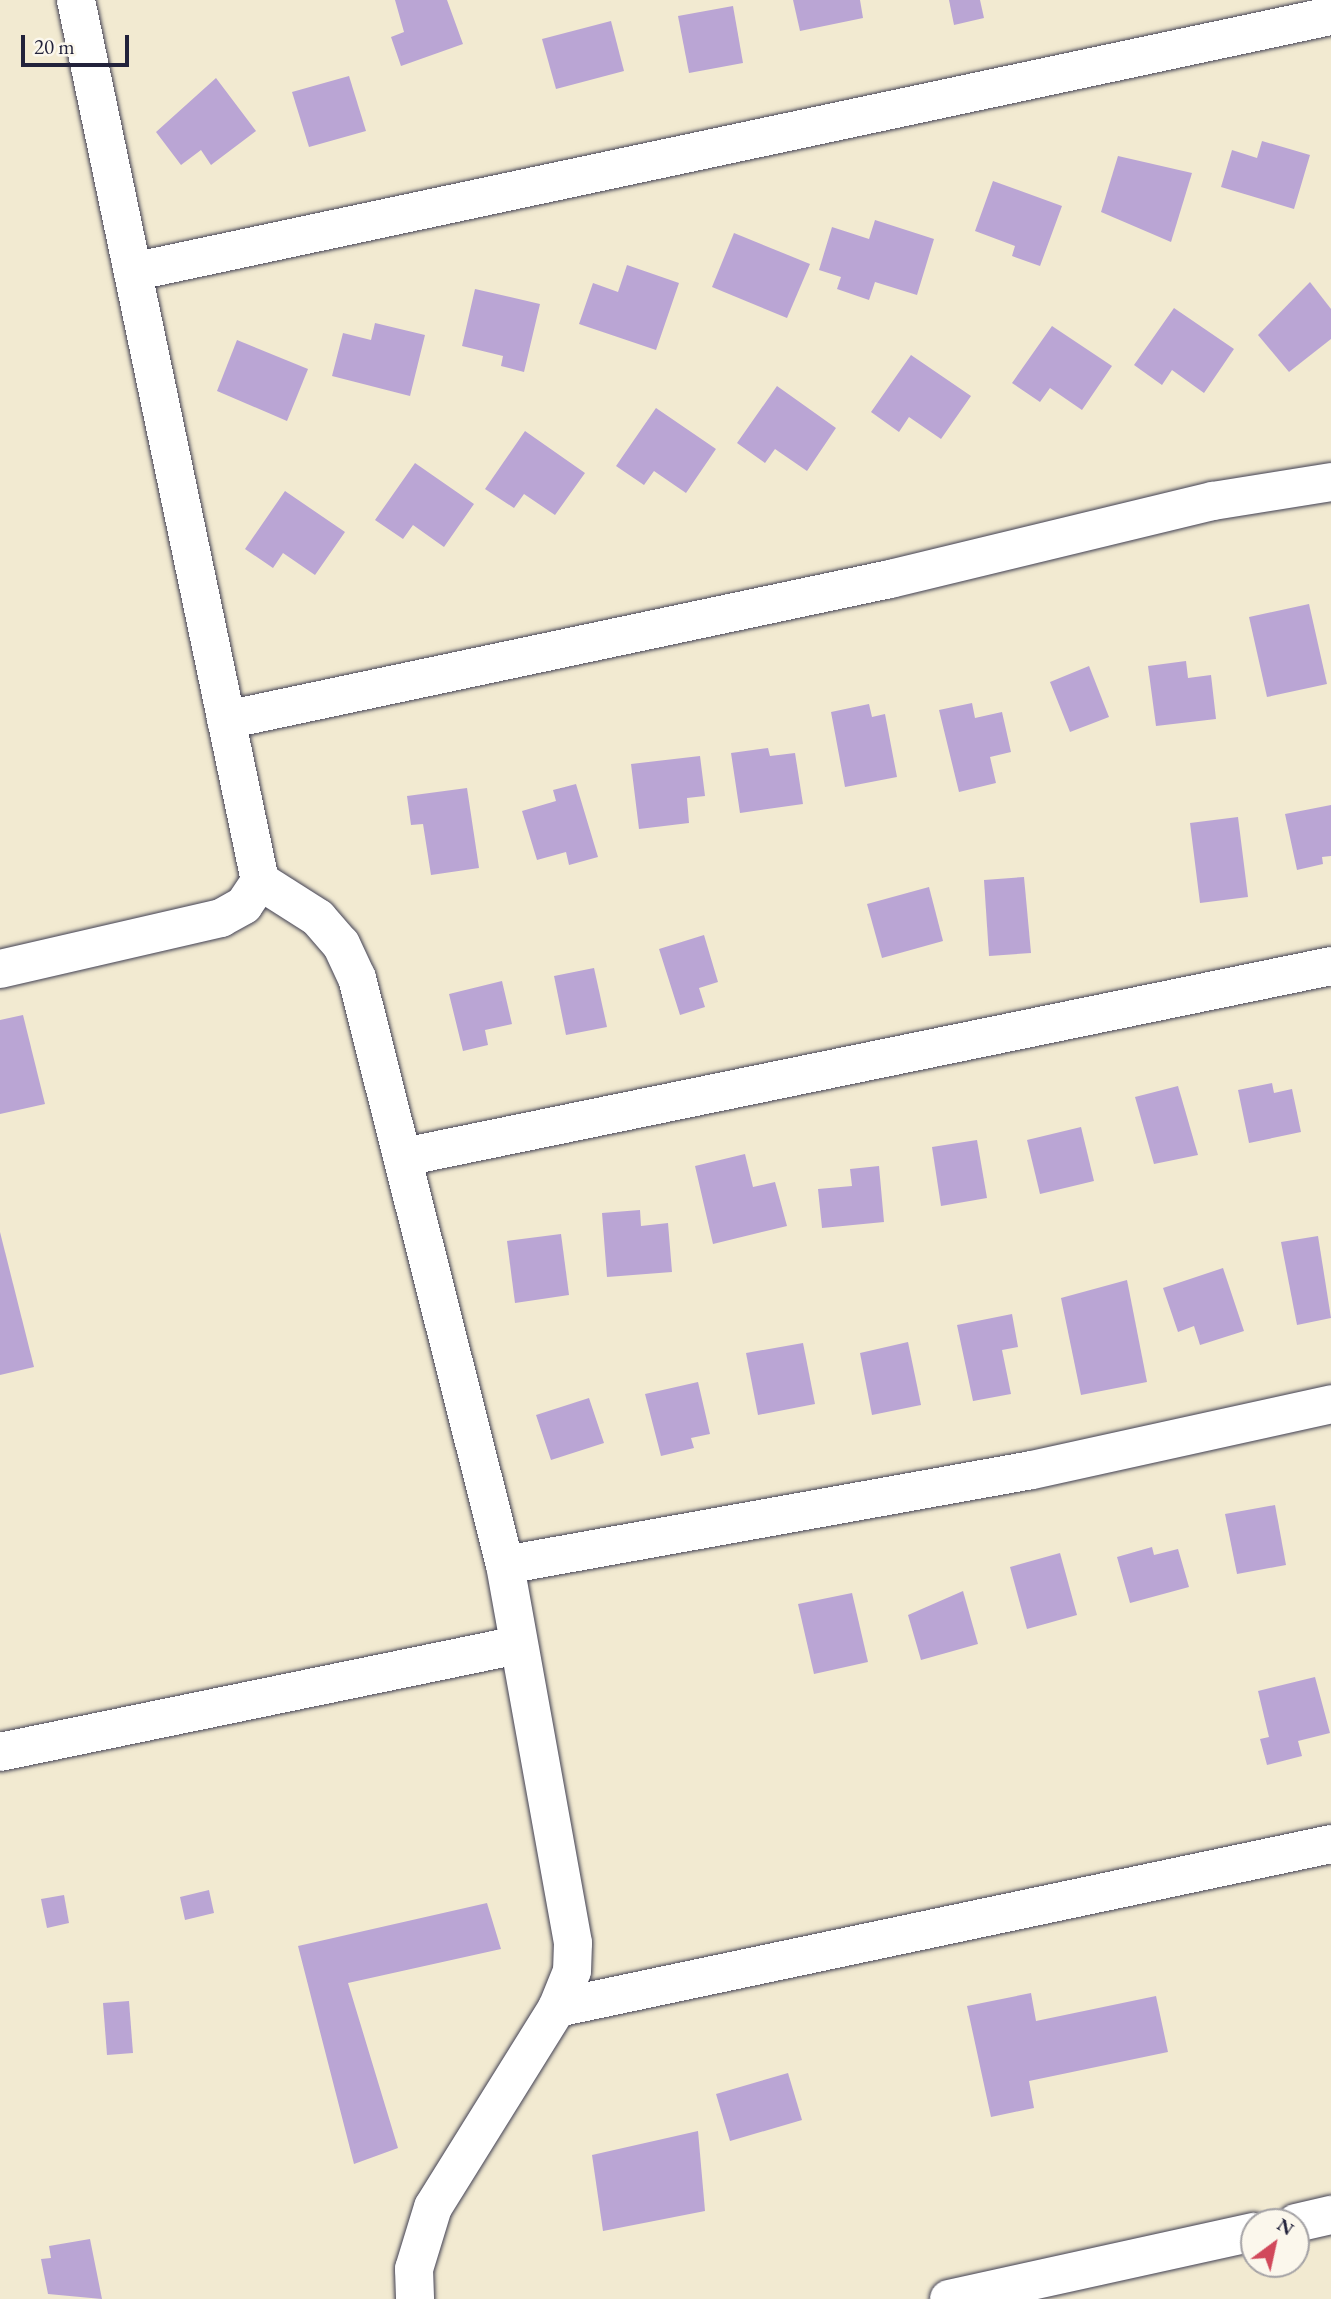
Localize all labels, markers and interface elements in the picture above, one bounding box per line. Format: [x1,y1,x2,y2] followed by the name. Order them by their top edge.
[24,21,133,65] scale bar
[34,33,75,60] text: 20 m
[1240,2208,1310,2278] north arrow
[1272,2212,1299,2241] text: N

